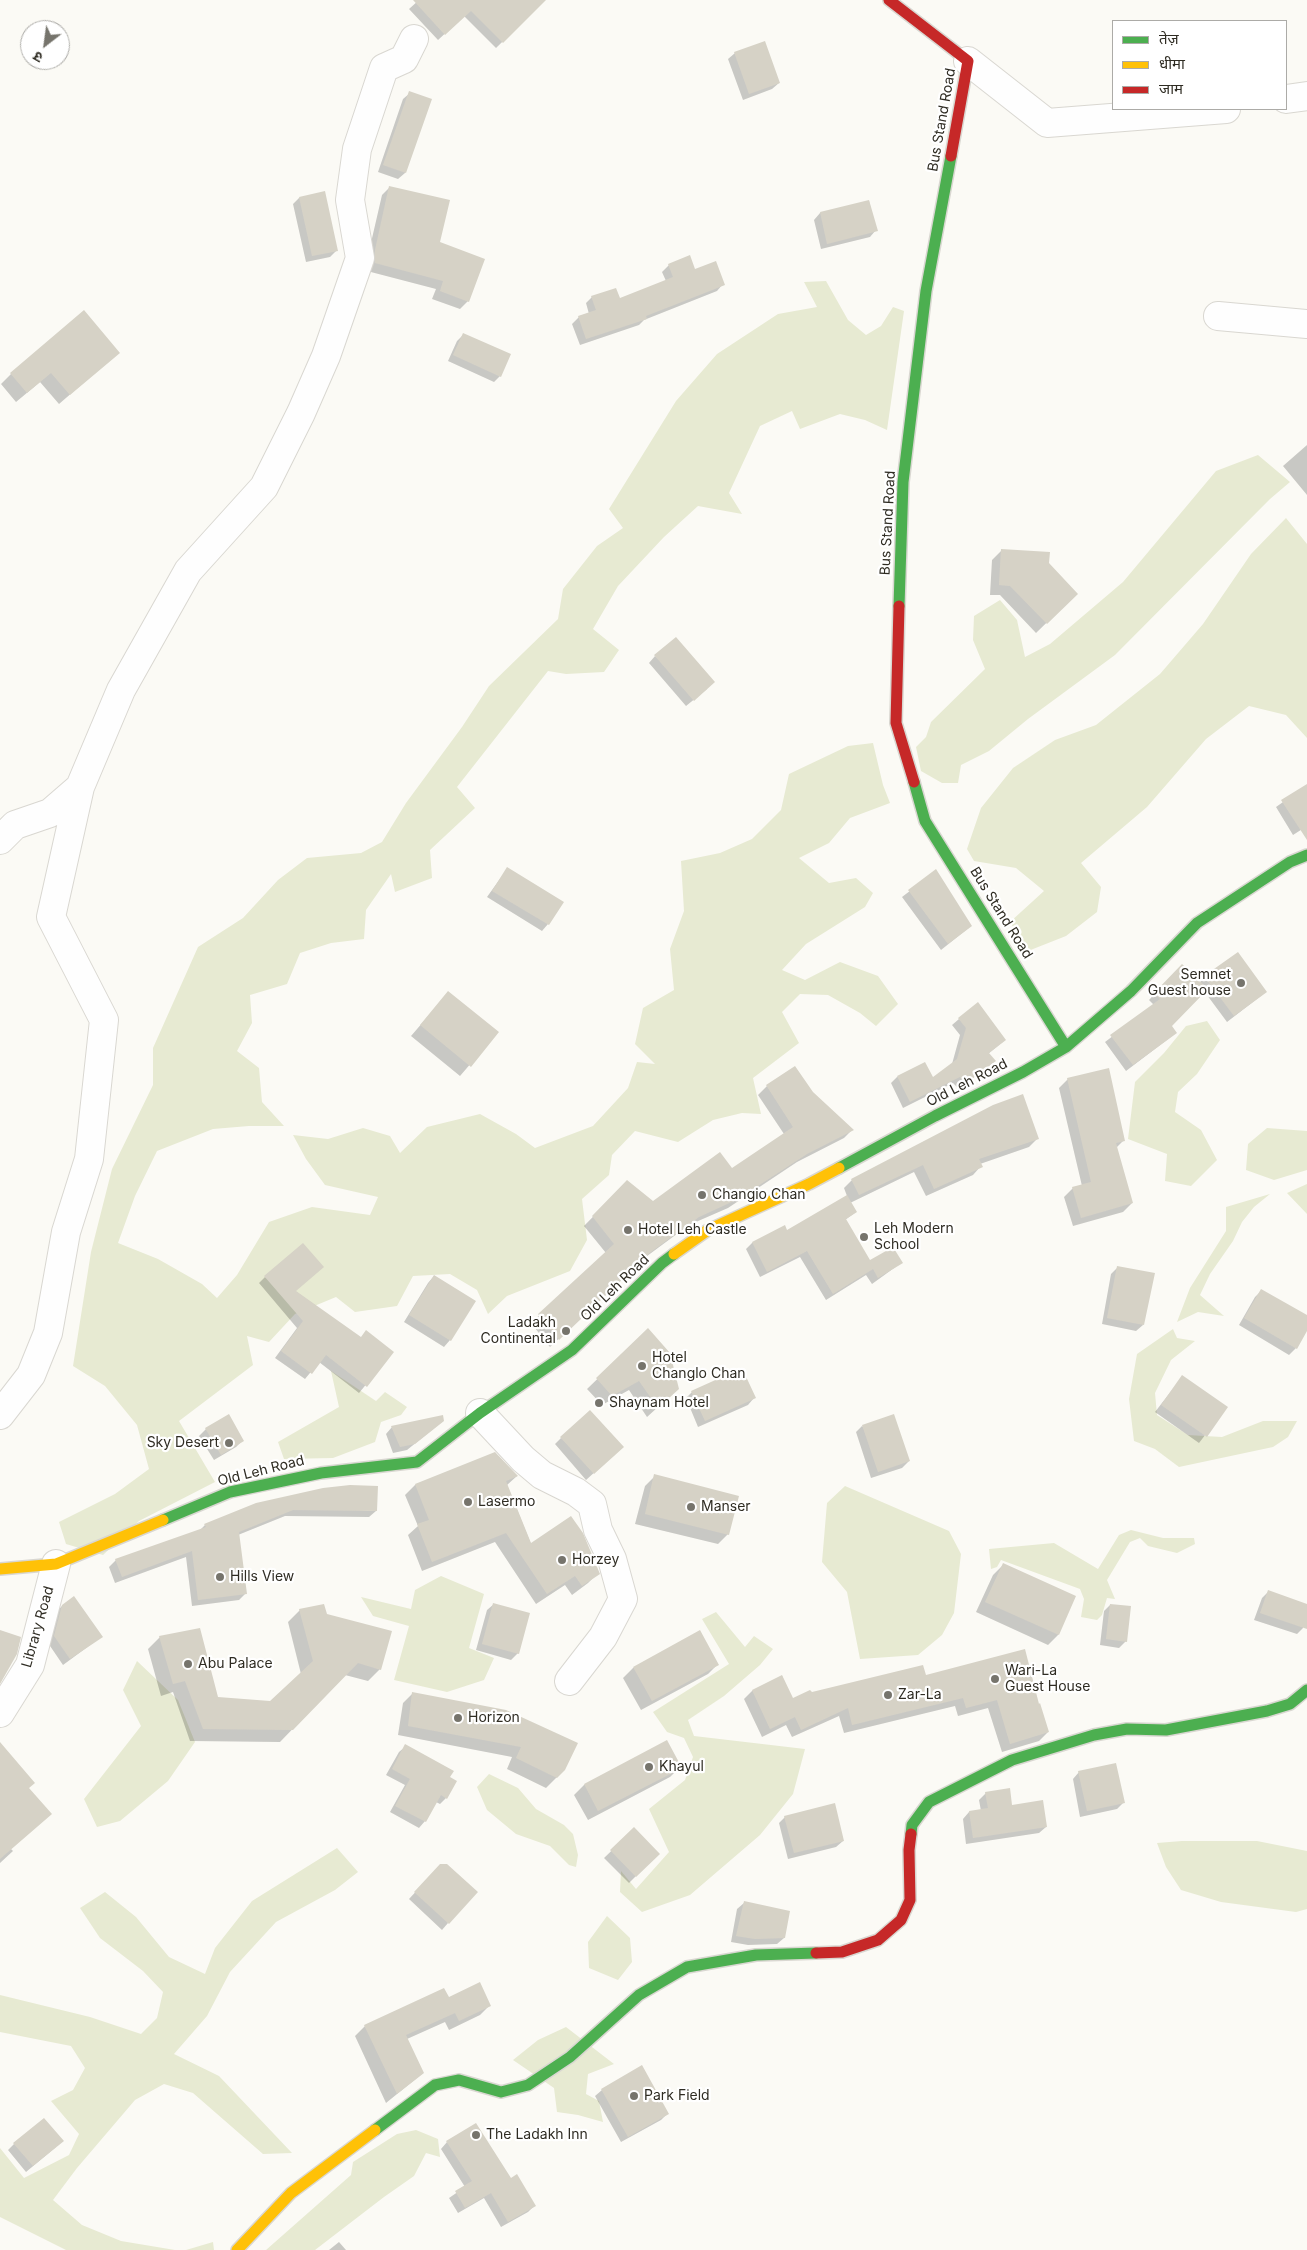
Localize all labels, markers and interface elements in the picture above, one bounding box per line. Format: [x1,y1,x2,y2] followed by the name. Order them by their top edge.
[20,20,70,70] north arrow
[1112,20,1287,110] legend
[1159,29,1179,48] text: तेज़
[30,48,46,67] text: उ
[1159,54,1185,73] text: धीमा
[925,67,959,173] street label: Bus Stand Road
[1159,79,1183,98] text: जाम
[877,470,899,576] street label: Bus Stand Road
[966,864,1036,962] street label: Bus Stand Road
[1148,967,1231,1000] place label: Semnet Guest house
[1235,977,1247,989] marker: Semnet Guest house
[924,1055,1010,1111] street label: Old Leh Road
[712,1187,806,1203] place label: Changio Chan
[696,1189,708,1201] marker: Changio Chan
[874,1221,954,1254] place label: Leh Modern School
[638,1222,747,1238] place label: Hotel Leh Castle
[622,1224,634,1236] marker: Hotel Leh Castle
[858,1231,870,1243] marker: Leh Modern School
[577,1251,653,1325] street label: Old Leh Road
[481,1315,556,1348] place label: Ladakh Continental
[560,1325,572,1337] marker: Ladakh Continental
[652,1350,746,1382] place label: Hotel Changlo Chan
[636,1360,648,1372] marker: Hotel Changlo Chan
[609,1395,709,1411] place label: Shaynam Hotel
[593,1397,605,1409] marker: Shaynam Hotel
[147,1435,219,1451] place label: Sky Desert
[223,1437,235,1449] marker: Sky Desert
[216,1452,306,1490] street label: Old Leh Road
[478,1494,535,1510] place label: Lasermo
[462,1496,474,1508] marker: Lasermo
[701,1499,751,1515] place label: Manser
[685,1501,697,1513] marker: Manser
[572,1552,619,1568] place label: Horzey
[556,1554,568,1566] marker: Horzey
[230,1569,294,1585] place label: Hills View
[214,1571,226,1583] marker: Hills View
[18,1584,58,1670] street label: Library Road
[198,1656,273,1672] place label: Abu Palace
[182,1658,194,1670] marker: Abu Palace
[1005,1663,1090,1695] place label: Wari-La Guest House
[989,1673,1001,1685] marker: Wari-La Guest House
[898,1687,942,1703] place label: Zar-La
[882,1689,894,1701] marker: Zar-La
[468,1710,520,1726] place label: Horizon
[452,1712,464,1724] marker: Horizon
[659,1759,704,1775] place label: Khayul
[643,1761,655,1773] marker: Khayul
[644,2088,710,2104] place label: Park Field
[628,2090,640,2102] marker: Park Field
[486,2127,588,2143] place label: The Ladakh Inn
[470,2129,482,2141] marker: The Ladakh Inn

